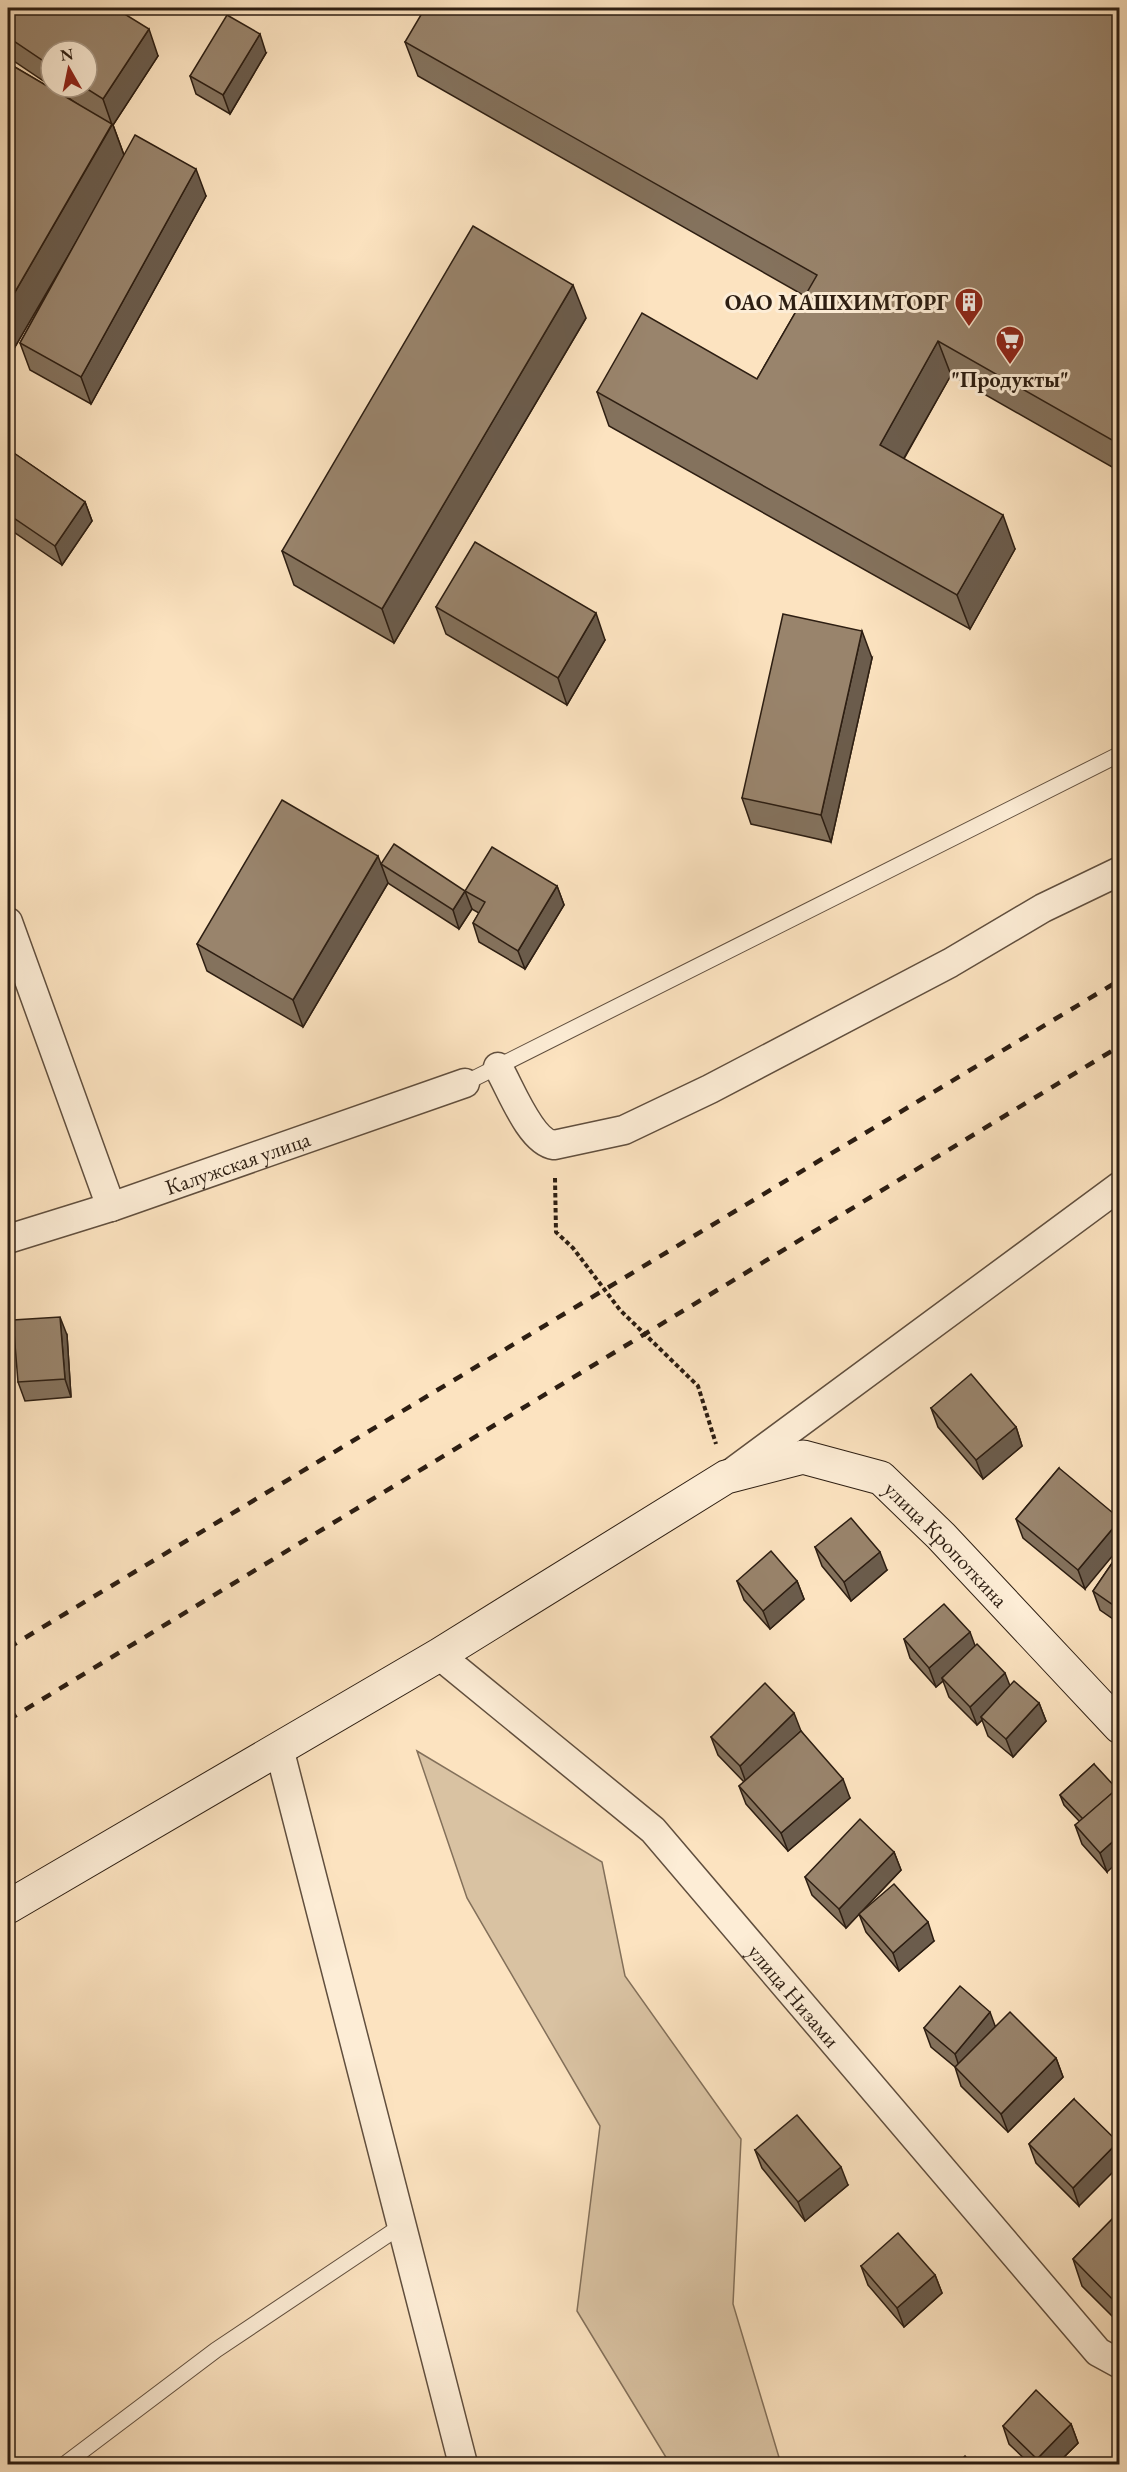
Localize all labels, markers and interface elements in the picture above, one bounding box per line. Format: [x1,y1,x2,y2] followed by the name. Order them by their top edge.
[39,39,99,99] north arrow
[59,43,75,66] text: N
[953,286,985,328] building icon: ОАО МАШХИМТОРГ
[725,288,948,317] place label: ОАО МАШХИМТОРГ
[994,324,1026,366] supermarket icon: "Продукты"
[951,365,1069,394] place label: "Продукты"
[161,1124,314,1201] street label: Калужская улица
[878,1474,1015,1613] street label: улица Кропоткина
[742,1938,847,2054] street label: улица Низами

